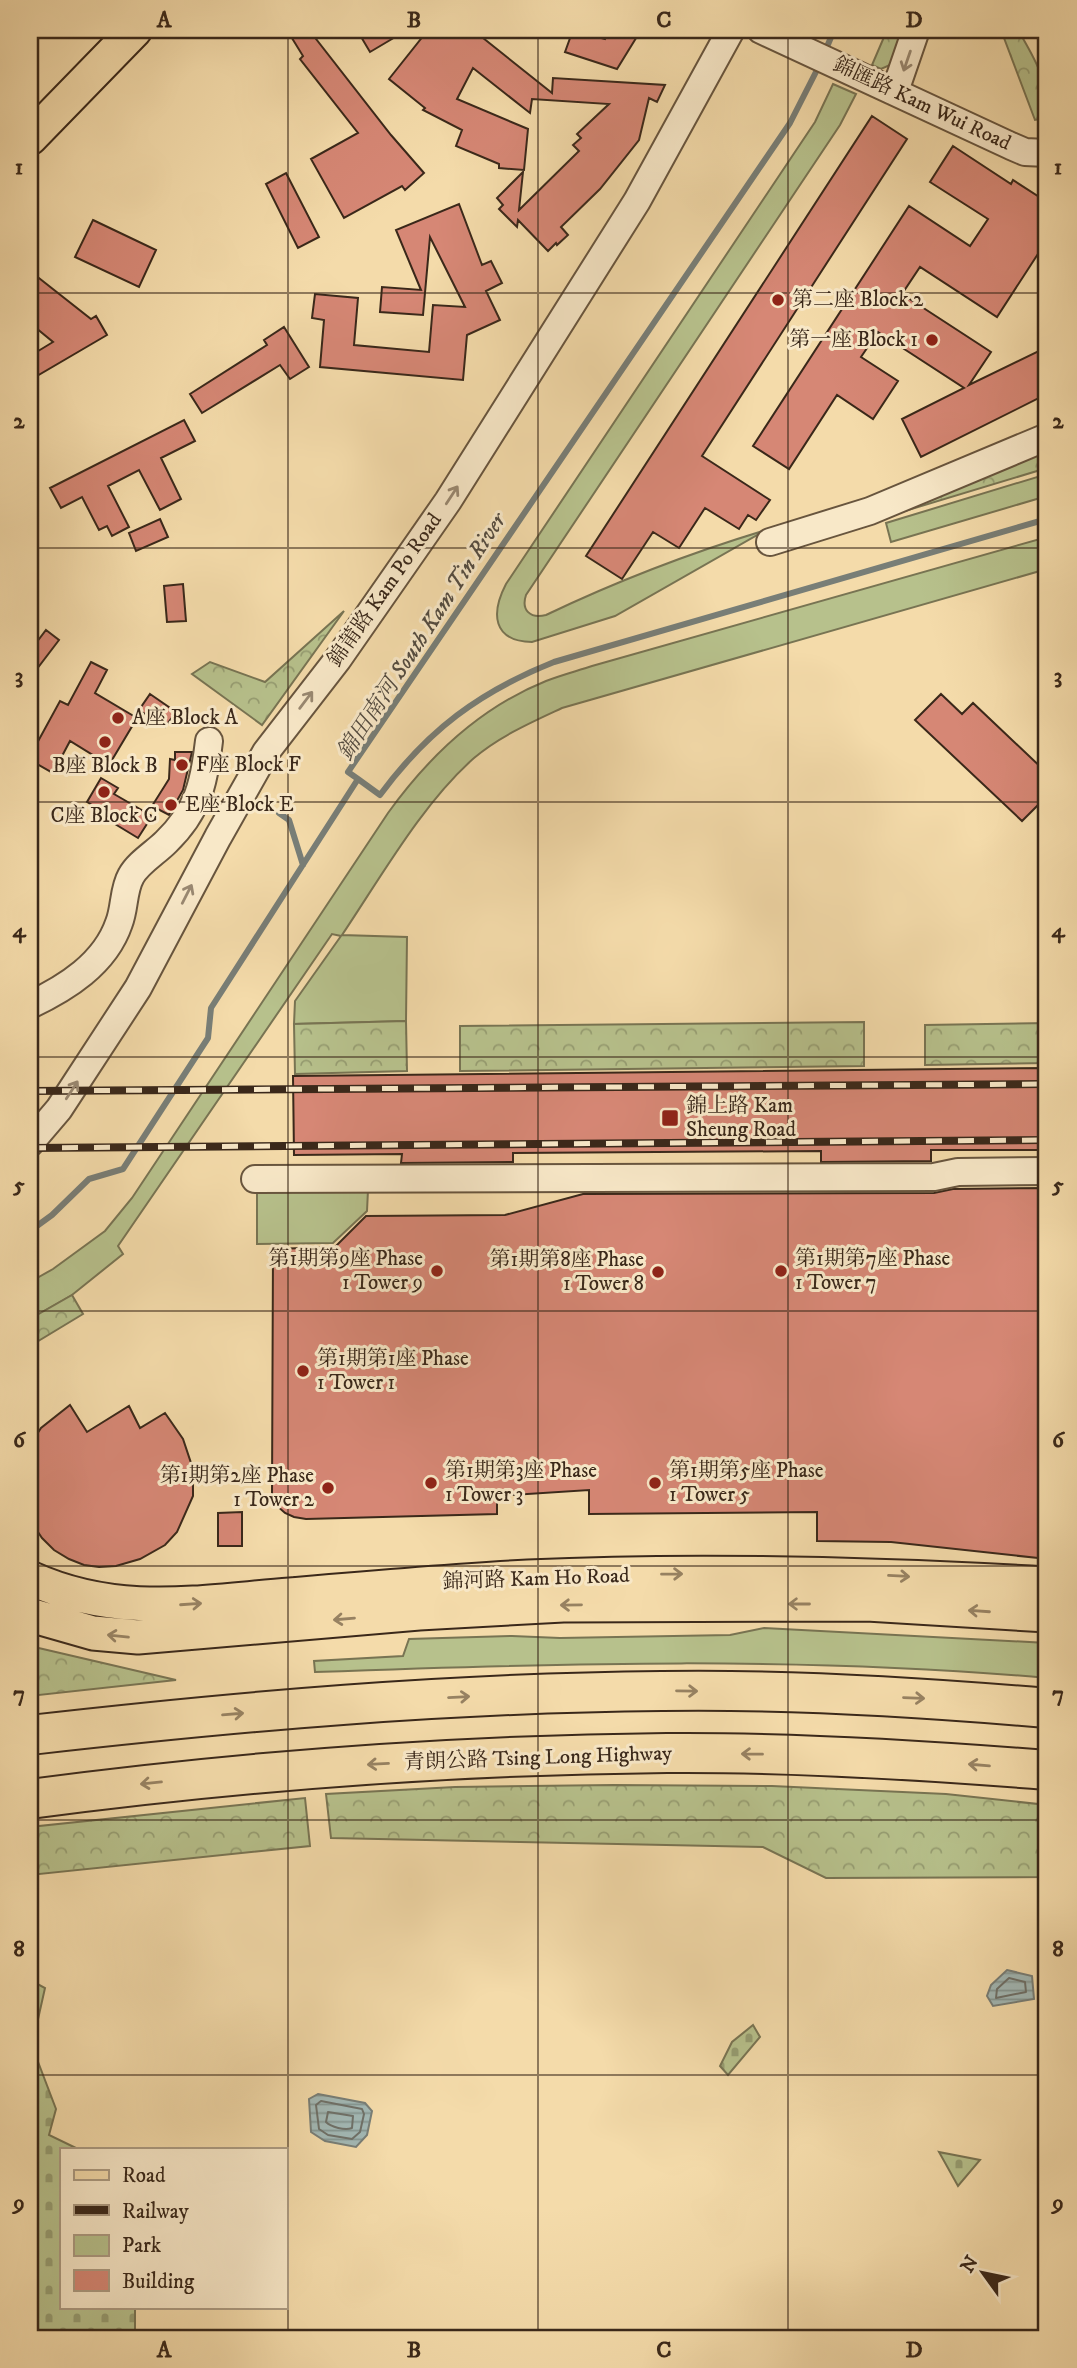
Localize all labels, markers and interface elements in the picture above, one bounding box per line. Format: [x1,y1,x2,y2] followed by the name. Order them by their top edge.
[156,6,173,35] text: A
[407,6,421,35] text: B
[656,6,672,35] text: C
[905,6,923,35] text: D
[900,49,912,71] one-way arrow
[829,51,1016,157] street label: 錦匯路 Kam Wui Road
[15,153,23,182] text: 1
[1054,153,1062,182] text: 1
[792,287,924,313] place label: 第二座 Block 2
[770,292,786,308] marker: 第二座 Block 2
[789,327,918,353] place label: 第一座 Block 1
[924,332,940,348] marker: 第一座 Block 1
[13,407,25,436] text: 2
[1052,407,1064,436] text: 2
[444,486,459,505] one-way arrow
[331,506,514,766] water label: 錦田南河 South Kam Tin River
[322,508,448,672] street label: 錦莆路 Kam Po Road
[15,662,23,691] text: 3
[1054,662,1062,691] text: 3
[298,692,313,710] one-way arrow
[132,705,238,731] place label: A座 Block A
[110,710,126,726] marker: A座 Block A
[97,734,113,750] marker: B座 Block B
[196,752,301,778] place label: F座 Block F
[52,753,158,779] place label: B座 Block B
[174,757,190,773] marker: F座 Block F
[96,784,112,800] marker: C座 Block C
[185,792,294,818] place label: E座 Block E
[163,797,179,813] marker: E座 Block E
[50,803,158,829] place label: C座 Block C
[181,884,195,905] one-way arrow
[12,916,27,945] text: 4
[1051,916,1066,945] text: 4
[65,1080,79,1100] one-way arrow
[686,1093,796,1143] place label: 錦上路 Kam Sheung Road
[660,1108,680,1128] marker: 錦上路 Kam Sheung Road
[12,1171,25,1200] text: 5
[1051,1171,1064,1200] text: 5
[268,1246,423,1296] place label: 第1期第9座 Phase 1 Tower 9
[795,1246,950,1296] place label: 第1期第7座 Phase 1 Tower 7
[489,1247,644,1297] place label: 第1期第8座 Phase 1 Tower 8
[429,1263,445,1279] marker: 第1期第9座 Phase 1 Tower 9
[773,1263,789,1279] marker: 第1期第7座 Phase 1 Tower 7
[650,1264,666,1280] marker: 第1期第8座 Phase 1 Tower 8
[317,1346,469,1396] place label: 第1期第1座 Phase 1 Tower 1
[295,1363,311,1379] marker: 第1期第1座 Phase 1 Tower 1
[13,1426,27,1455] text: 6
[1052,1426,1066,1455] text: 6
[445,1458,597,1508] place label: 第1期第3座 Phase 1 Tower 3
[669,1458,824,1508] place label: 第1期第5座 Phase 1 Tower 5
[160,1463,315,1513] place label: 第1期第2座 Phase 1 Tower 2
[423,1475,439,1491] marker: 第1期第3座 Phase 1 Tower 3
[647,1475,663,1491] marker: 第1期第5座 Phase 1 Tower 5
[320,1480,336,1496] marker: 第1期第2座 Phase 1 Tower 2
[442,1563,630,1595] street label: 錦河路 Kam Ho Road
[660,1567,683,1581] one-way arrow
[887,1570,910,1583] one-way arrow
[179,1597,202,1610] one-way arrow
[787,1597,810,1611] one-way arrow
[560,1598,583,1611] one-way arrow
[968,1604,991,1617] one-way arrow
[333,1613,356,1626] one-way arrow
[107,1629,130,1642] one-way arrow
[13,1680,25,1709] text: 7
[1052,1680,1064,1709] text: 7
[675,1684,698,1698] one-way arrow
[448,1690,470,1703] one-way arrow
[902,1691,925,1704] one-way arrow
[221,1707,243,1720] one-way arrow
[404,1740,673,1776] street label: 青朗公路 Tsing Long Highway
[741,1747,764,1761] one-way arrow
[367,1758,390,1771] one-way arrow
[968,1758,991,1771] one-way arrow
[140,1777,163,1790] one-way arrow
[13,1935,25,1964] text: 8
[1052,1935,1064,1964] text: 8
[60,2148,287,2308] legend
[122,2163,166,2189] text: Road
[11,2189,25,2218] text: 9
[1050,2189,1064,2218] text: 9
[122,2199,190,2225] text: Railway
[122,2233,162,2259] text: Park
[948,2238,1018,2308] north arrow
[956,2251,984,2277] text: N
[122,2269,195,2295] text: Building
[156,2336,173,2365] text: A
[407,2336,421,2365] text: B
[656,2336,672,2365] text: C
[905,2336,923,2365] text: D

